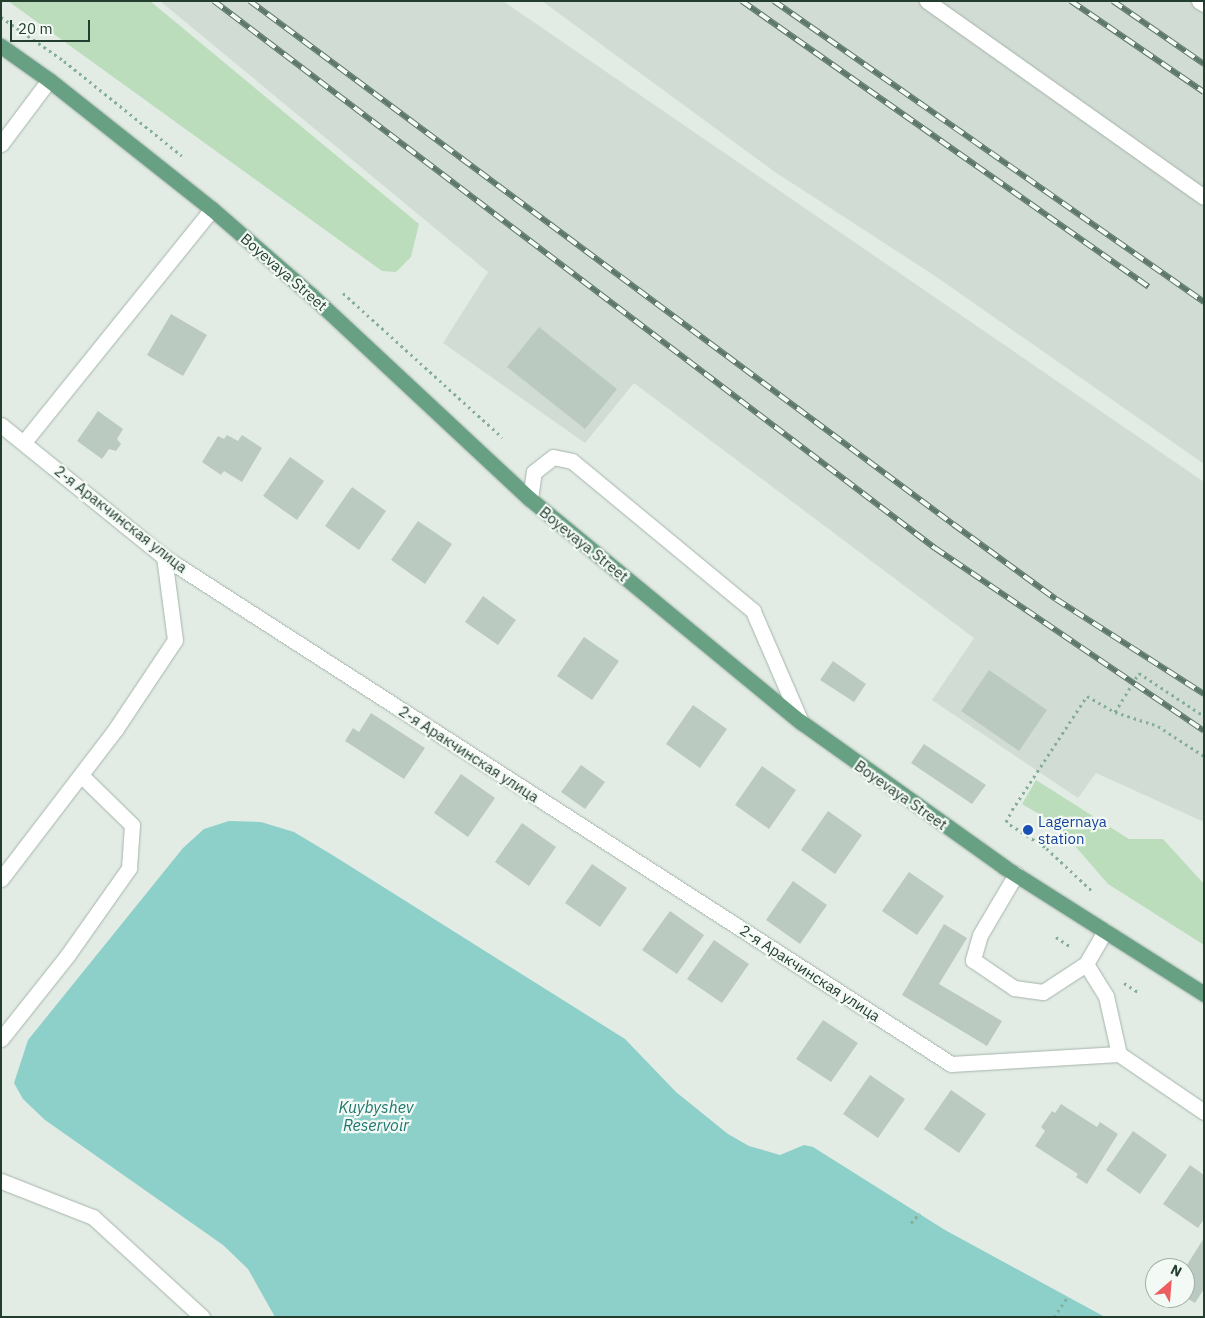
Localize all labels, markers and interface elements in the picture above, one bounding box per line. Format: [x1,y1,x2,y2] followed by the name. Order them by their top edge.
[12,10,92,42] scale bar
[18,19,53,38] text: 20 m
[237,230,331,314] street label: Boyevaya Street
[51,462,191,576] street label: 2-я Аракчинская улица
[536,503,632,585] street label: Boyevaya Street
[396,702,542,806] street label: 2-я Аракчинская улица
[851,756,951,834] street label: Boyevaya Street
[1038,812,1107,847] place label: Lagernaya station
[1022,824,1034,836] marker: Lagernaya station
[737,921,883,1025] street label: 2-я Аракчинская улица
[339,1097,413,1135] water label: Kuybyshev Reservoir
[1145,1258,1195,1308] north arrow
[1168,1260,1185,1281] text: N

